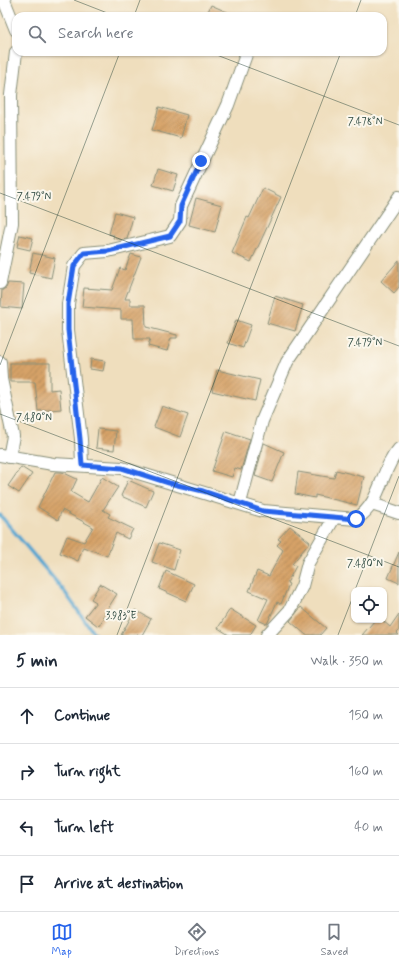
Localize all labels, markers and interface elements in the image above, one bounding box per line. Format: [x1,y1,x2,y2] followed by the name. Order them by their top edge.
[12,12,387,56] search box
[26,23,48,45] icon: search
[58,24,134,44] text: Search here
[348,115,383,129] text: 7.478°N
[192,152,210,170] route end
[17,190,52,204] text: 7.479°N
[348,336,383,350] text: 7.479°N
[16,411,52,425] text: 7.480°N
[347,510,365,528] route start
[347,557,383,571] text: 7.480°N
[351,587,387,623] map controls
[351,587,387,623] button: locate
[106,609,136,623] text: 3.983°E
[16,650,58,672] text: 5 min
[310,653,383,670] text: Walk · 350 m
[16,705,38,727] icon: ahead
[54,706,110,726] text: Continue
[349,707,383,724] text: 150 m
[16,761,38,783] icon: right
[54,762,121,782] text: Turn right
[348,763,383,780] text: 160 m
[16,817,38,839] icon: left
[54,818,114,838] text: Turn left
[354,819,383,836] text: 40 m
[16,873,38,895] icon: arrive
[54,874,183,894] text: Arrive at destination
[51,921,73,959] tab: Map
[174,921,219,959] tab: Directions
[321,921,348,959] tab: Saved

